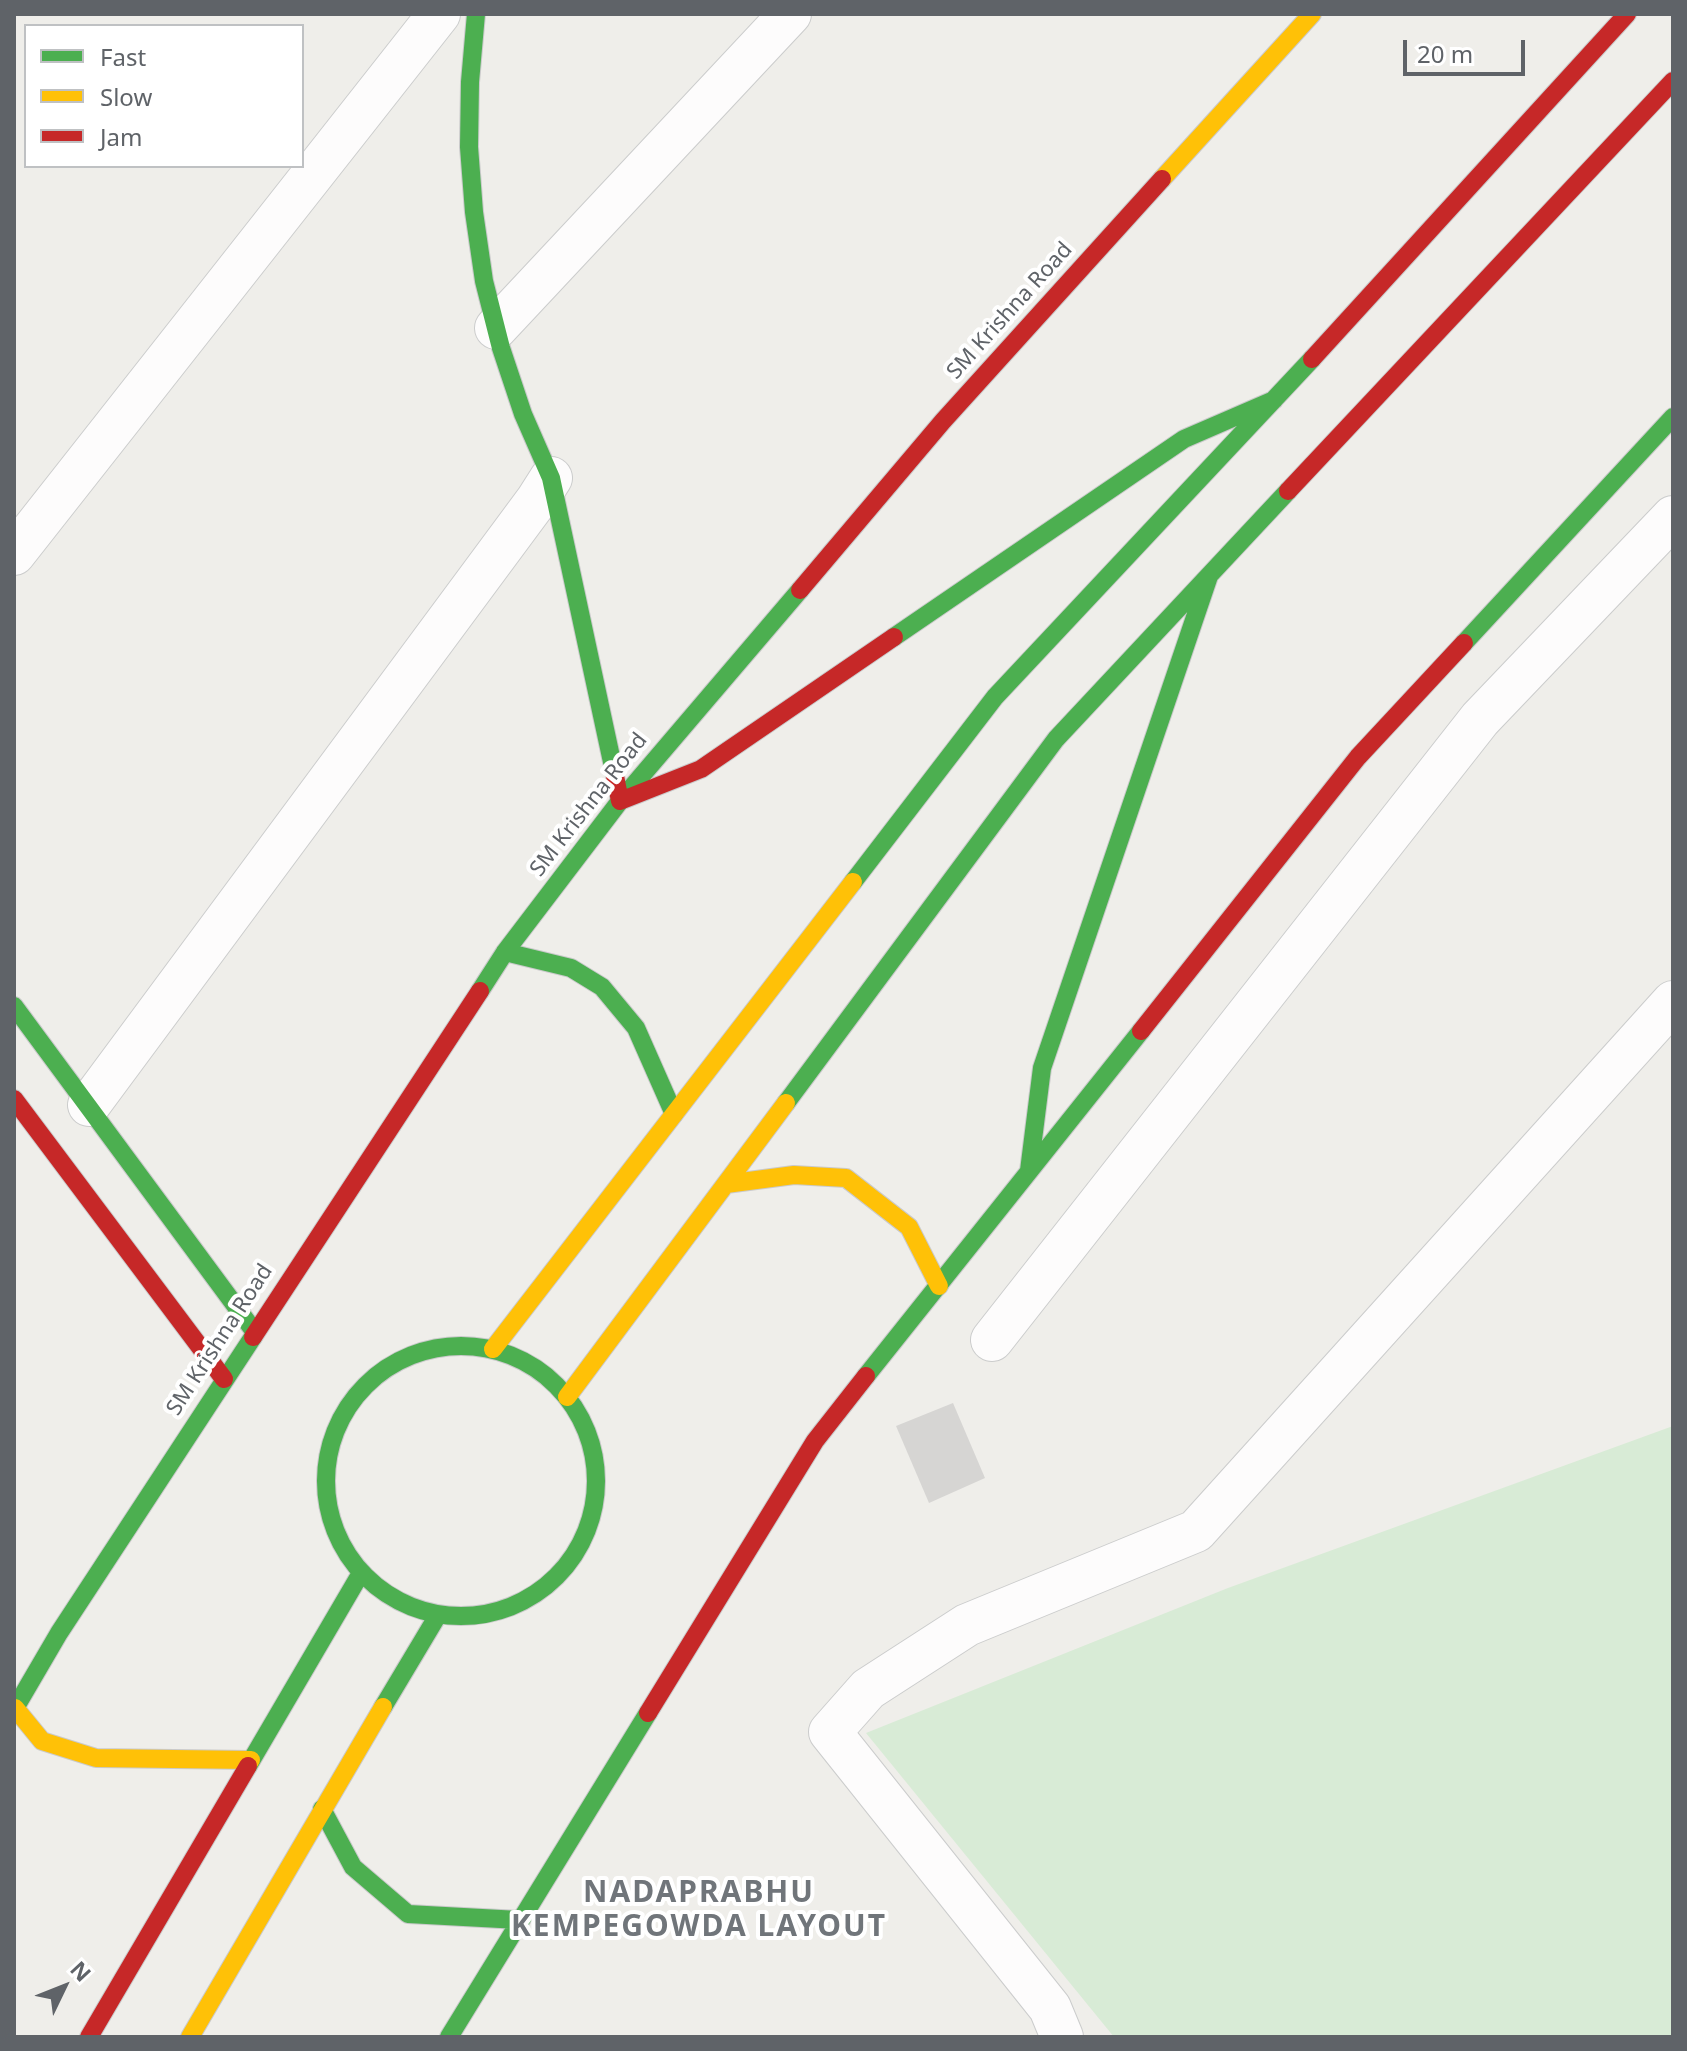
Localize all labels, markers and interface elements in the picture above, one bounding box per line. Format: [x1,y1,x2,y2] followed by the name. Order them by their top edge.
[24,24,304,168] legend
[1407,24,1529,74] scale bar
[1417,37,1473,70] text: 20 m
[100,40,146,73] text: Fast
[100,80,152,113] text: Slow
[100,120,142,153] text: Jam
[942,237,1078,385] street label: SM Krishna Road
[525,728,653,882] street label: SM Krishna Road
[161,1260,279,1420] street label: SM Krishna Road
[511,1875,887,1946] district label: NADAPRABHU KEMPEGOWDA LAYOUT
[24,1947,104,2027] north arrow
[64,1954,99,1987] text: N

